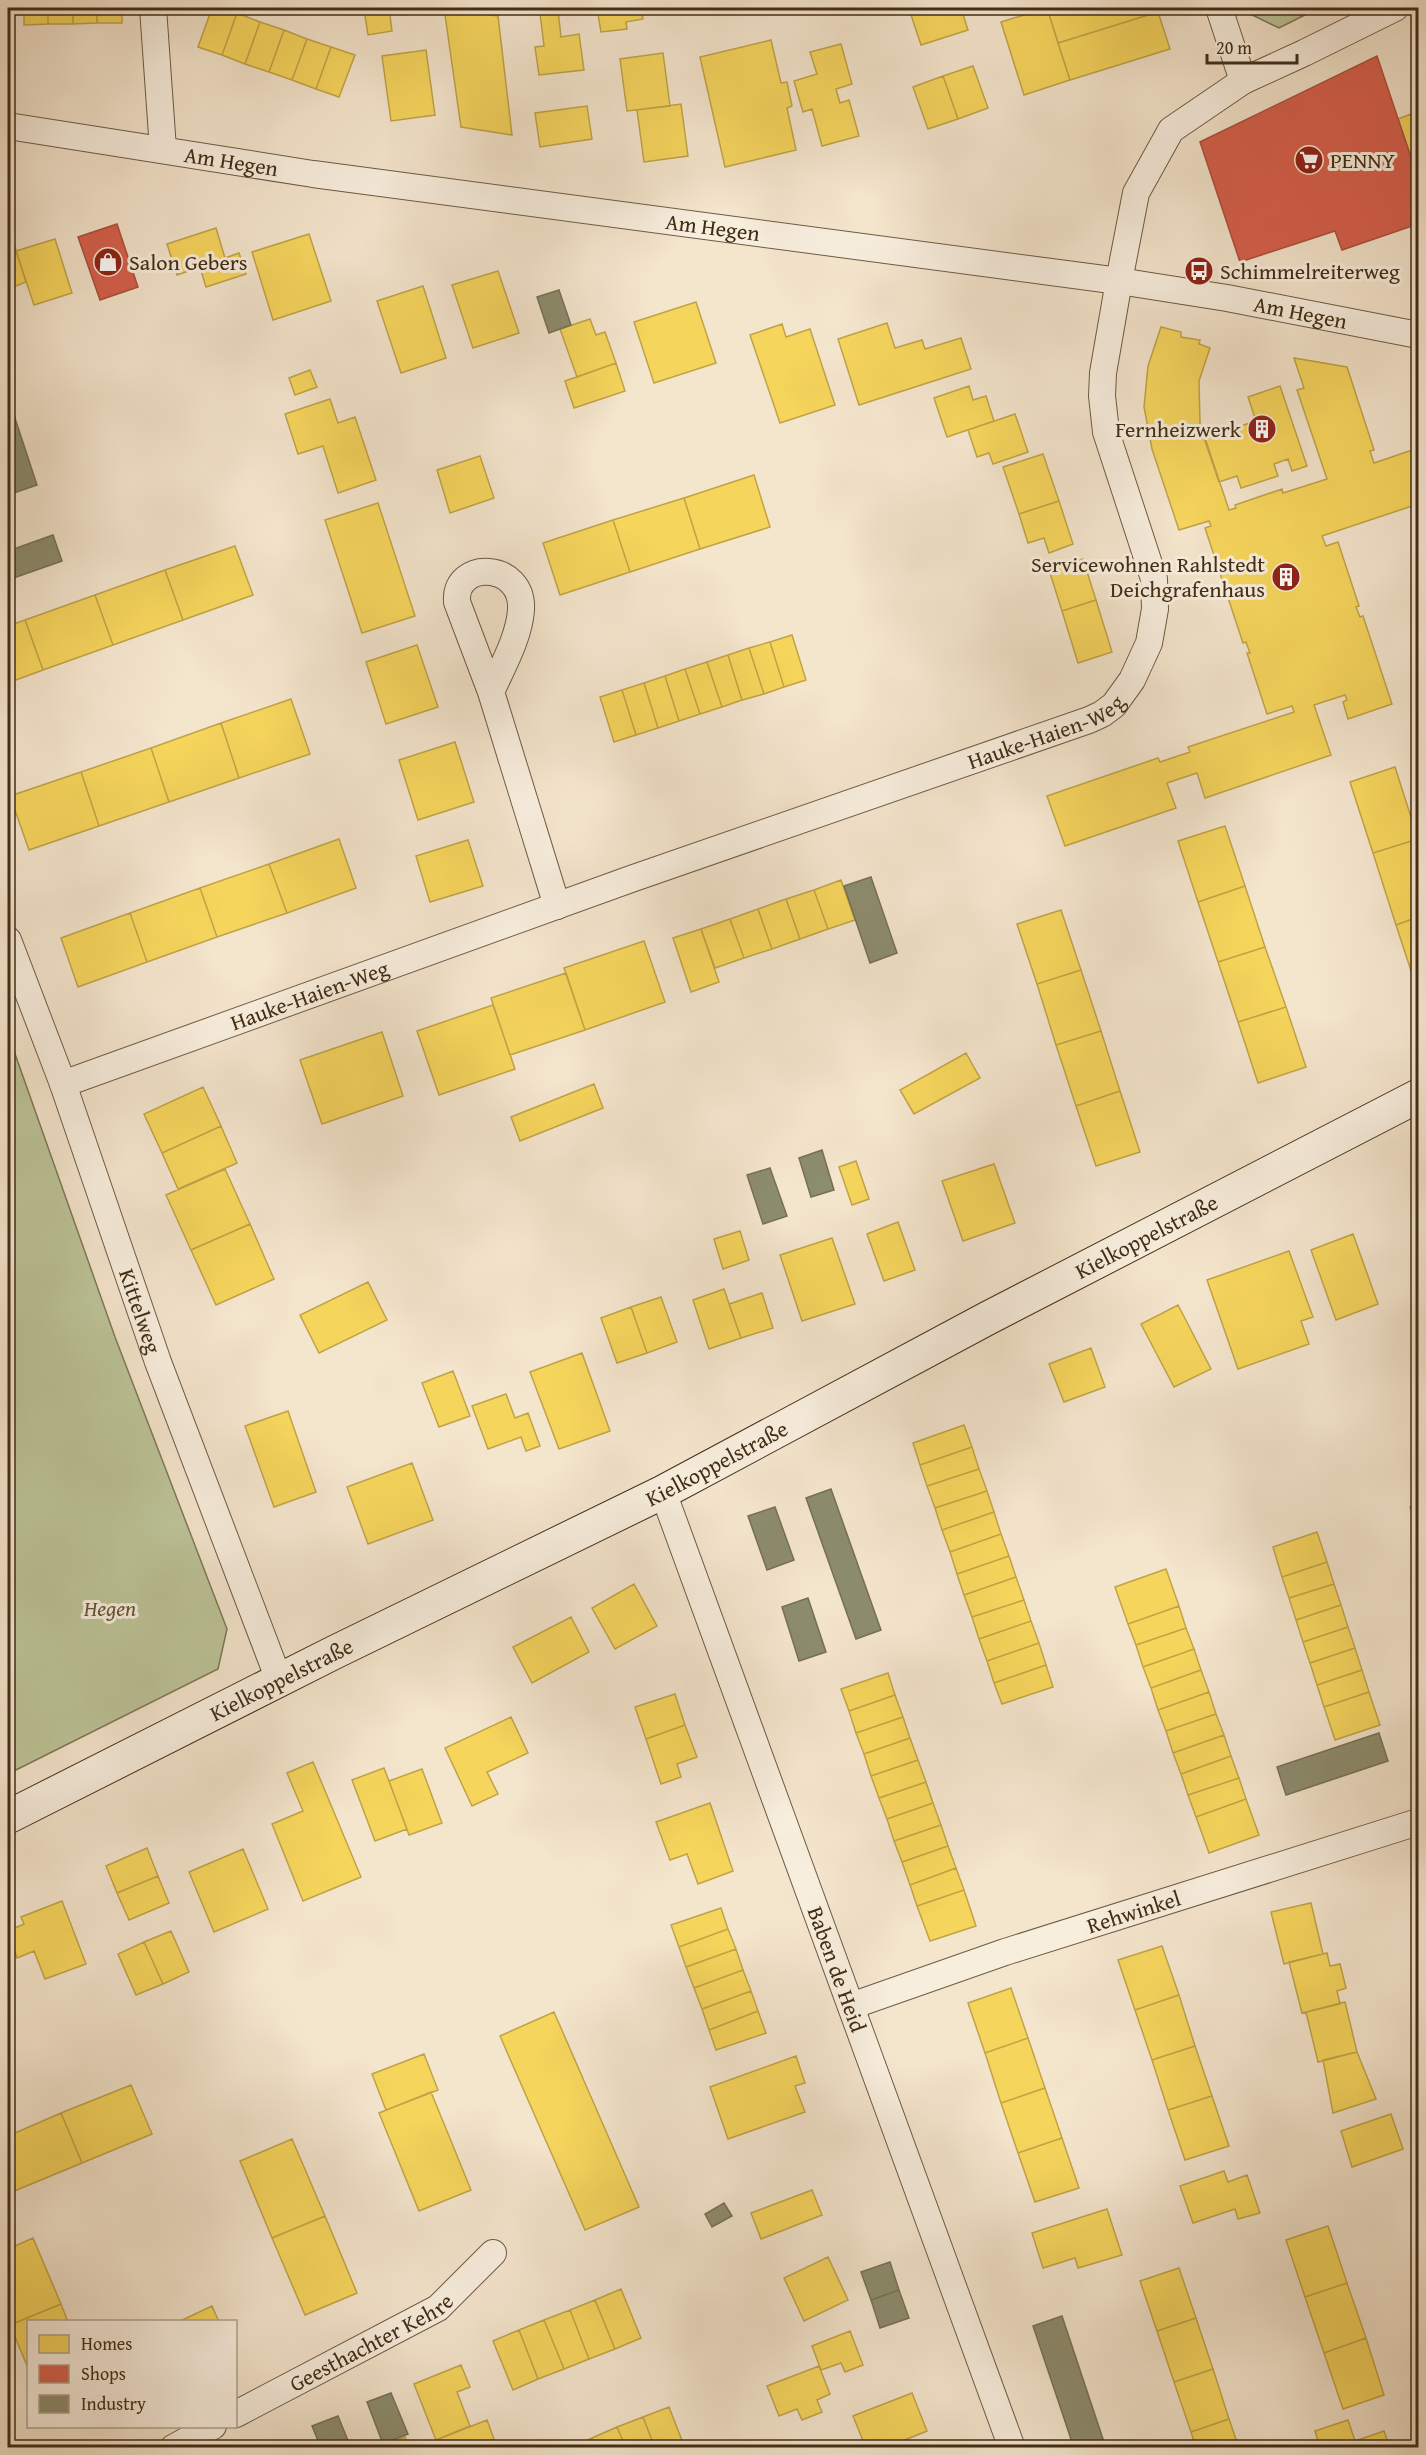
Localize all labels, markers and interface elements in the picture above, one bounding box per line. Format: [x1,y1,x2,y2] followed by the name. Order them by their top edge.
[1207,27,1297,65] scale bar
[1216,34,1252,61] text: 20 m
[182,138,281,184] street label: Am Hegen
[1293,144,1325,176] supermarket icon: PENNY
[1330,144,1395,176] place label: PENNY
[664,205,762,249] street label: Am Hegen
[92,246,124,278] shop icon: Salon Gebers
[129,246,248,278] place label: Salon Gebers
[1183,255,1215,287] bus stop icon: Schimmelreiterweg
[1220,255,1400,287] place label: Schimmelreiterweg
[1251,288,1351,337] street label: Am Hegen
[1115,413,1242,445] place label: Fernheizwerk
[1246,413,1278,445] building icon: Fernheizwerk
[1031,548,1265,605] place label: Servicewohnen Rahlstedt Deichgrafenhaus
[1270,561,1302,593] building icon: Servicewohnen Rahlstedt Deichgrafenhaus
[963,688,1132,777] street label: Hauke-Haien-Weg
[226,952,393,1038] street label: Hauke-Haien-Weg
[1069,1186,1223,1287] street label: Kielkoppelstraße
[111,1264,170,1358] street label: Kittelweg
[640,1412,793,1514] street label: Kielkoppelstraße
[83,1592,136,1624] park label: Hegen
[204,1630,358,1729] street label: Kielkoppelstraße
[1083,1882,1185,1941] street label: Rehwinkel
[800,1902,875,2037] street label: Baben de Heid
[284,2286,460,2399] street label: Geesthachter Kehre
[27,2320,237,2428] legend
[81,2330,132,2357] text: Homes
[81,2360,126,2387] text: Shops
[81,2390,146,2417] text: Industry

